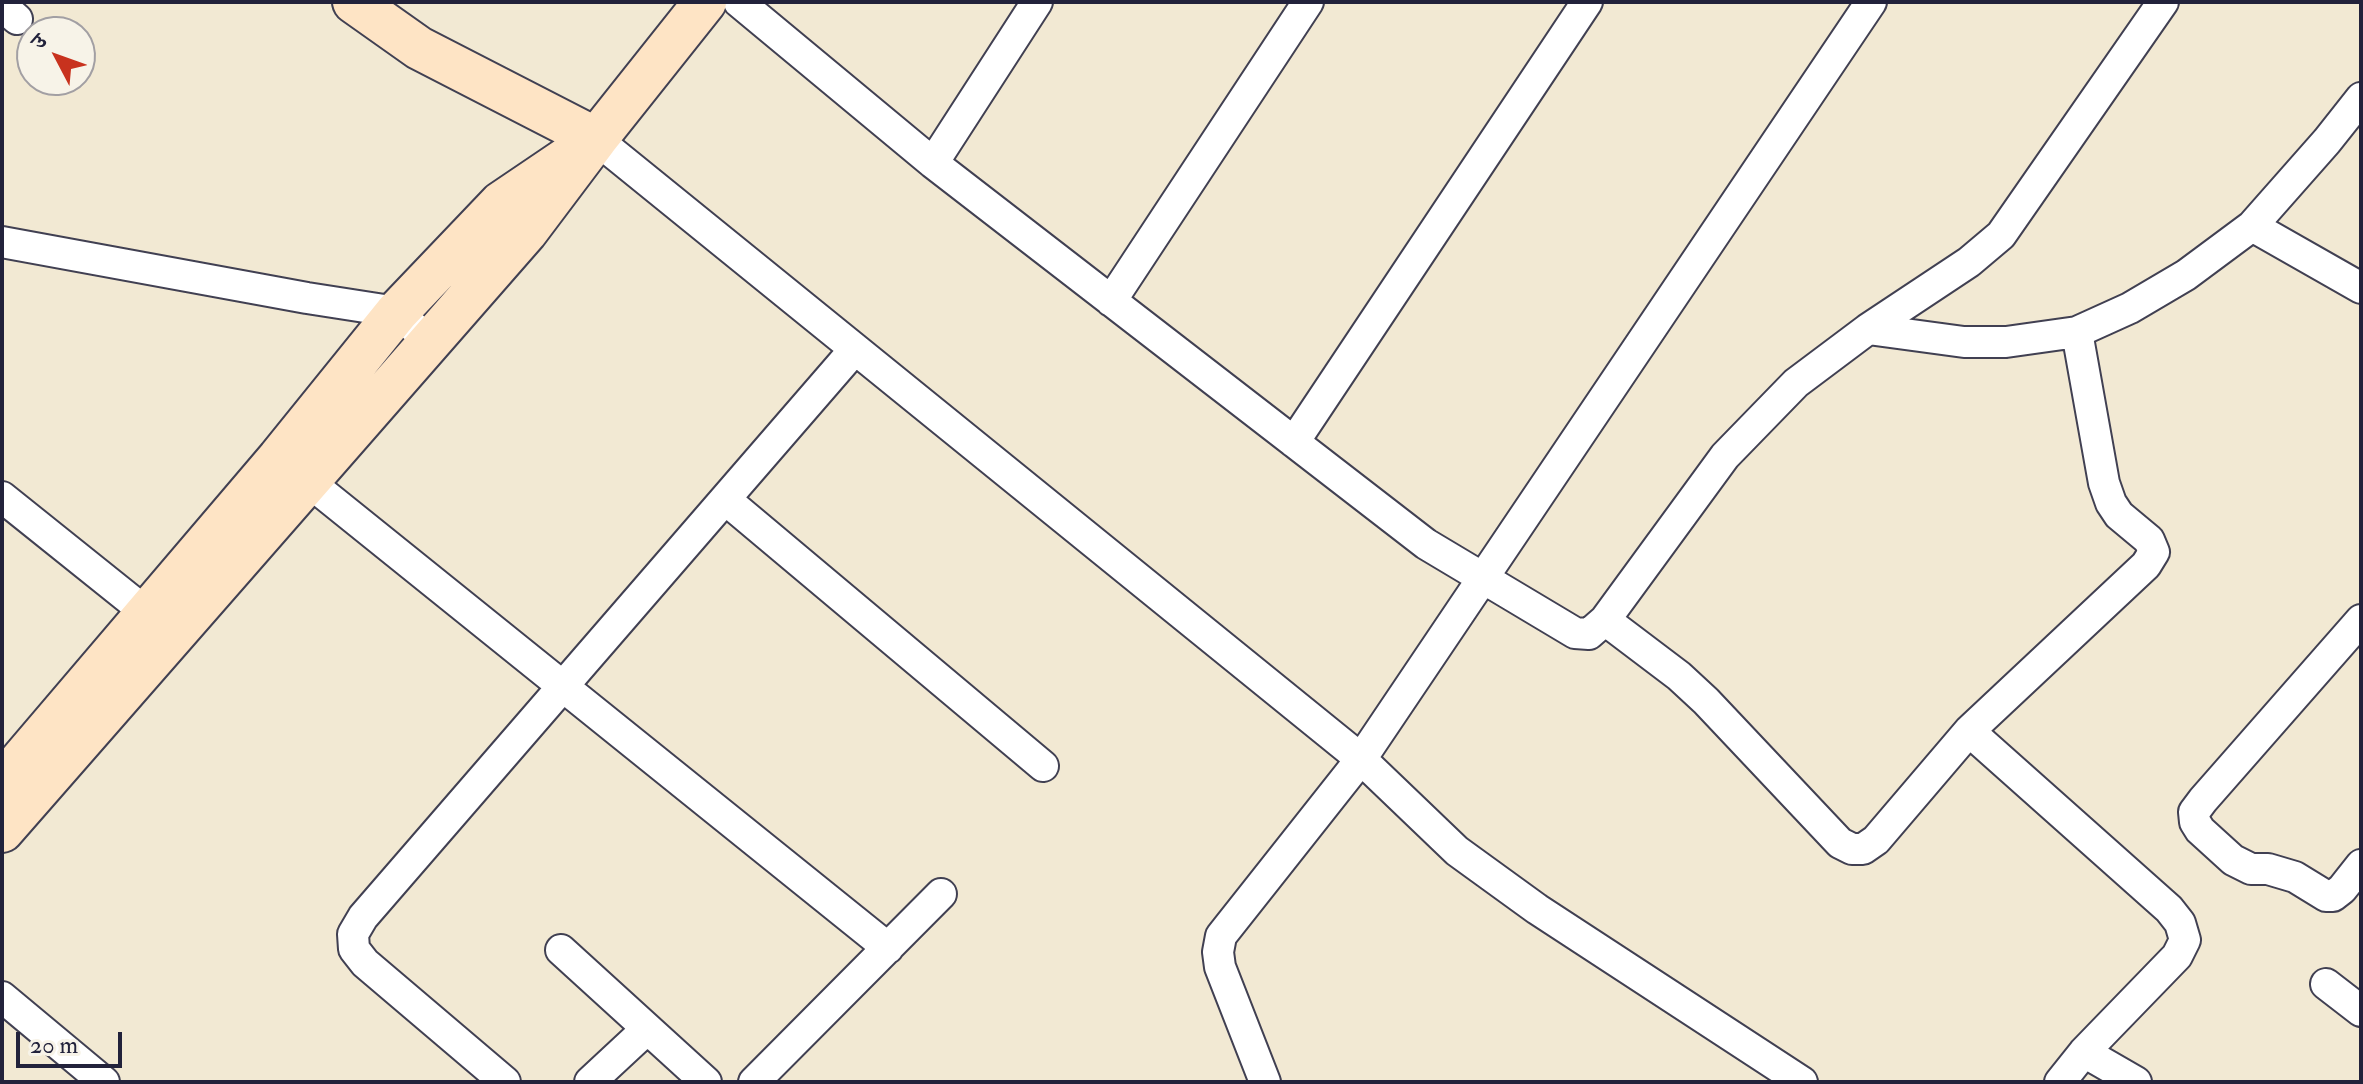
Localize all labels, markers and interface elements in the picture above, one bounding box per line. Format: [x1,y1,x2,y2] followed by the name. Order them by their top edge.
[16,16,96,96] north arrow
[25,28,54,55] text: उ
[20,1016,126,1066] scale bar
[30,1030,78,1061] text: 20 m

